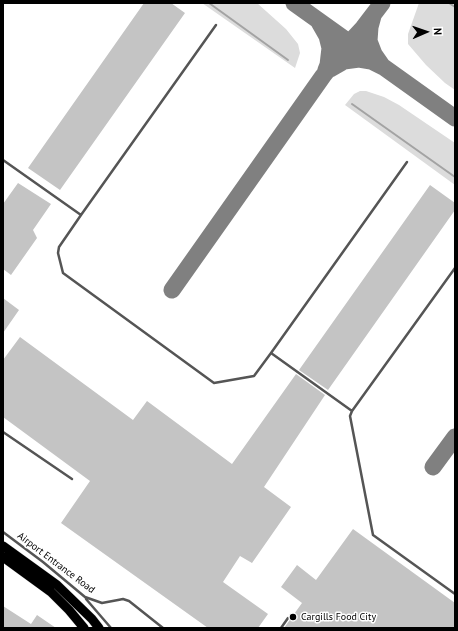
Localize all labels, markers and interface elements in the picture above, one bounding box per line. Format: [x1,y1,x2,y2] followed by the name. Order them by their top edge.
[406,12,446,52] north arrow
[431,28,445,35] text: N
[15,530,97,596] street label: Airport Entrance Road
[301,611,376,623] place label: Cargills Food City
[288,612,298,622] marker: Cargills Food City

